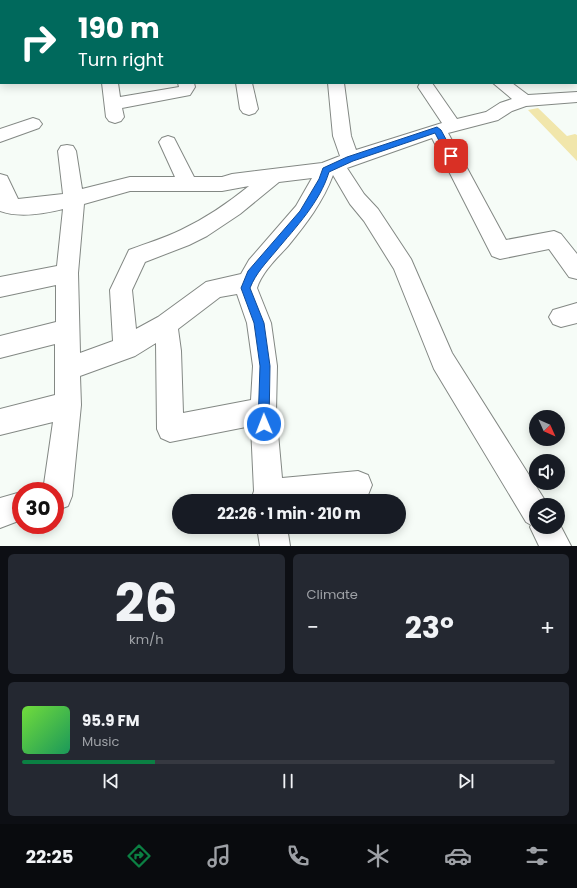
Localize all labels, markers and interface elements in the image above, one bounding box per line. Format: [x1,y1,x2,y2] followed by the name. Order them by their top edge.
[78,9,160,48] text: 190 m
[12,16,64,68] icon: right
[78,47,164,72] text: Turn right
[434,139,468,173] pin
[440,145,462,167] icon: arrive
[243,403,285,445] position arrow
[529,410,565,446] north arrow
[529,410,565,534] map controls
[529,454,565,490] button: sound
[12,482,64,534] speed limit sign: 30
[529,498,565,534] button: layers
[217,503,361,524] text: 22:26 · 1 min · 210 m
[115,567,178,640] text: 26
[307,585,358,604] text: Climate
[405,606,454,649] text: 23°
[307,612,319,643] text: −
[540,612,555,643] text: +
[129,630,164,649] text: km/h
[82,710,140,731] text: 95.9 FM
[82,732,119,751] text: Music
[100,770,122,792] icon: previous
[277,770,299,792] icon: pause
[455,770,477,792] icon: next
[125,842,153,870] icon: directions
[205,842,233,870] icon: music
[284,842,312,870] icon: phone
[364,842,392,870] icon: climate
[444,842,472,870] icon: car
[523,842,551,870] icon: filters
[26,844,73,869] text: 22:25

